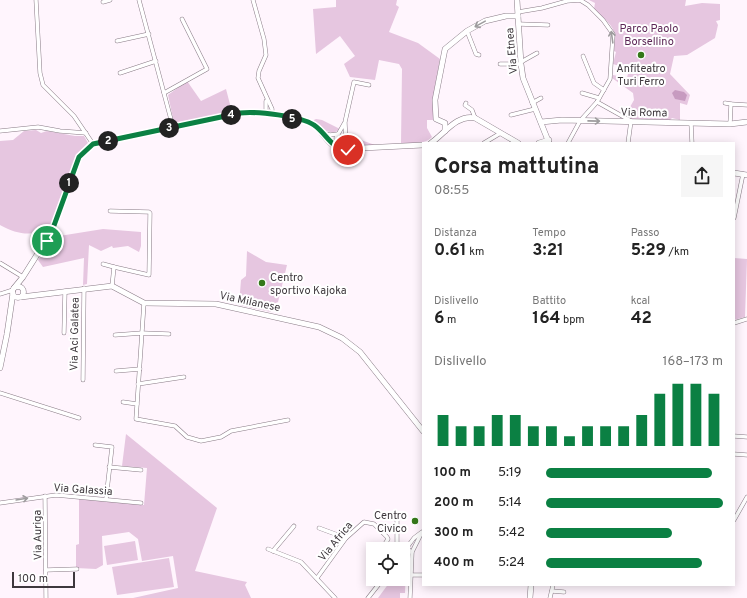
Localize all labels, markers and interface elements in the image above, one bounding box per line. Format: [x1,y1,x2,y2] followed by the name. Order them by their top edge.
[474,20,486,28] one-way arrow
[620,22,678,49] park label: Parco Paolo Borsellino
[503,27,521,75] street label: Via Etnea
[608,31,616,44] one-way arrow
[636,50,646,60] marker: Anfiteatro Turi Ferro
[616,62,666,89] place label: Anfiteatro Turi Ferro
[221,105,241,125] pin: 4
[621,106,668,120] street label: Via Roma
[227,108,235,122] text: 4
[282,109,302,129] pin: 5
[289,112,295,126] text: 5
[587,117,600,125] one-way arrow
[159,118,179,138] pin: 3
[166,121,172,135] text: 3
[98,131,118,151] pin: 2
[331,133,365,167] pin
[105,134,111,148] text: 2
[337,139,359,161] icon: check
[434,154,599,181] text: Corsa mattutina
[681,155,723,197] button: share
[59,173,79,193] pin: 1
[67,176,71,190] text: 1
[434,183,469,199] text: 08:55
[30,224,64,258] pin
[434,226,477,240] text: Distanza
[532,226,566,240] text: Tempo
[631,226,660,240] text: Passo
[36,230,58,252] icon: arrive
[434,240,467,262] text: 0.61
[532,240,564,262] text: 3:21
[631,240,666,262] text: 5:29
[467,245,484,259] text: km
[666,245,689,259] text: /km
[270,271,347,298] place label: Centro sportivo Kajoka
[257,278,267,288] marker: Centro sportivo Kajoka
[218,289,282,315] street label: Via Milanese
[434,294,479,308] text: Dislivello
[532,294,566,308] text: Battito
[631,294,650,308] text: kcal
[67,297,83,371] street label: Via Aci Galatea
[434,308,444,330] text: 6
[532,308,561,330] text: 164
[631,308,652,330] text: 42
[444,313,456,327] text: m
[561,313,585,327] text: bpm
[434,354,487,370] text: Dislivello
[663,354,723,370] text: 168–173 m
[434,465,471,481] text: 100 m
[498,465,522,481] text: 5:19
[53,481,113,499] street label: Via Galassia
[15,495,28,503] one-way arrow
[434,495,474,511] text: 200 m
[498,495,522,511] text: 5:14
[31,509,45,560] street label: Via Auriga
[374,509,407,536] place label: Centro Civico
[410,516,420,526] marker: Centro Civico
[316,519,356,564] street label: Via Africa
[434,525,473,541] text: 300 m
[498,525,525,541] text: 5:42
[366,542,410,586] map controls
[366,542,410,586] button: locate
[434,555,474,571] text: 400 m
[498,555,525,571] text: 5:24
[12,570,75,589] scale bar
[18,572,48,586] text: 100 m

